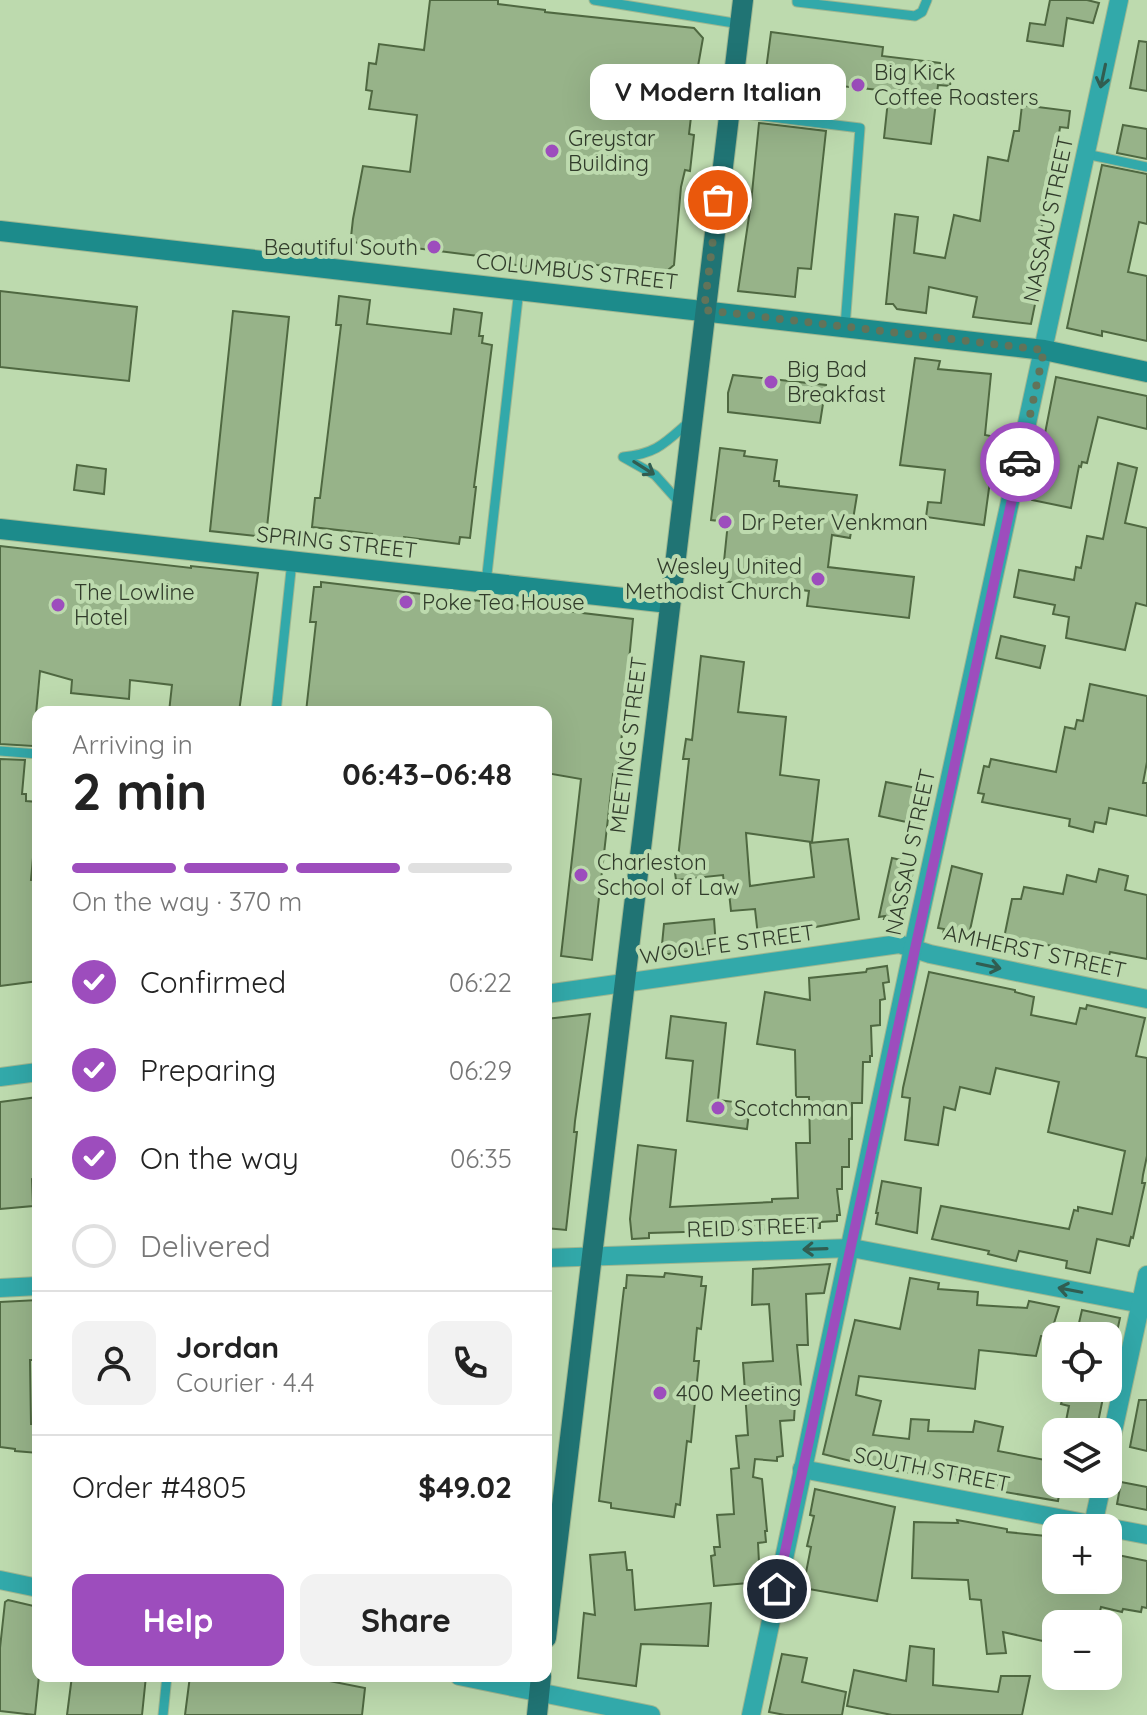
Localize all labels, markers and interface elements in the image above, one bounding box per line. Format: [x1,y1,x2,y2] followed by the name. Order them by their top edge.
[874,58,1039,111] place label: Big Kick Coffee Roasters
[1095,63,1110,89] one-way arrow
[590,64,846,120] callout: V Modern Italian
[614,75,822,108] text: V Modern Italian
[849,76,867,94] marker: Big Kick Coffee Roasters
[568,124,656,177] place label: Greystar Building
[1017,133,1079,305] street label: NASSAU STREET
[543,142,561,160] marker: Greystar Building
[684,166,752,234] pin
[696,178,740,222] icon: bag
[264,233,418,261] place label: Beautiful South
[425,238,443,256] marker: Beautiful South
[474,246,680,296] street label: COLUMBUS STREET
[787,355,886,408] place label: Big Bad Breakfast
[762,373,780,391] marker: Big Bad Breakfast
[980,422,1060,502] courier
[998,440,1042,484] icon: car
[632,461,655,477] one-way arrow
[741,508,928,536] place label: Dr Peter Venkman
[716,513,734,531] marker: Dr Peter Venkman
[255,520,419,564] street label: SPRING STREET
[625,552,802,605] place label: Wesley United Methodist Church
[809,570,827,588] marker: Wesley United Methodist Church
[74,578,195,631] place label: The Lowline Hotel
[422,588,585,616] place label: Poke Tea House
[397,593,415,611] marker: Poke Tea House
[49,596,67,614] marker: The Lowline Hotel
[603,655,653,835] street label: MEETING STREET
[72,728,193,761] text: Arriving in
[342,755,512,793] text: 06:43–06:48
[72,758,207,823] text: 2 min
[879,766,941,938] street label: NASSAU STREET
[597,848,740,901] place label: Charleston School of Law
[572,866,590,884] marker: Charleston School of Law
[72,885,302,918] text: On the way · 370 m
[638,918,816,970] street label: WOOLFE STREET
[941,918,1129,984] street label: AMHERST STREET
[976,959,1002,974] one-way arrow
[72,960,116,1004] icon: check
[140,963,286,1001] text: Confirmed
[449,966,512,999] text: 06:22
[72,1048,116,1092] icon: check
[140,1051,276,1089] text: Preparing
[449,1054,512,1087] text: 06:29
[734,1094,848,1122] place label: Scotchman
[709,1099,727,1117] marker: Scotchman
[72,1136,116,1180] icon: check
[140,1139,299,1177] text: On the way
[450,1142,512,1175] text: 06:35
[686,1211,820,1243] street label: REID STREET
[140,1227,271,1265] text: Delivered
[802,1242,829,1257] one-way arrow
[1058,1282,1084,1297] one-way arrow
[72,1321,156,1405] button: person
[428,1321,512,1405] button: phone
[1042,1322,1122,1690] map controls
[1042,1322,1122,1402] button: locate
[176,1328,279,1366] text: Jordan
[176,1366,314,1399] text: Courier · 4.4
[676,1379,801,1407] place label: 400 Meeting
[651,1384,669,1402] marker: 400 Meeting
[1042,1418,1122,1498] button: layers
[851,1440,1013,1498] street label: SOUTH STREET
[72,1468,247,1506] text: Order #4805
[418,1468,512,1506] text: $49.02
[1042,1514,1122,1594] button: +
[743,1555,811,1623] pin
[755,1567,799,1611] icon: home
[72,1574,284,1666] button: Help
[300,1574,512,1666] button: Share
[1042,1610,1122,1690] button: −

